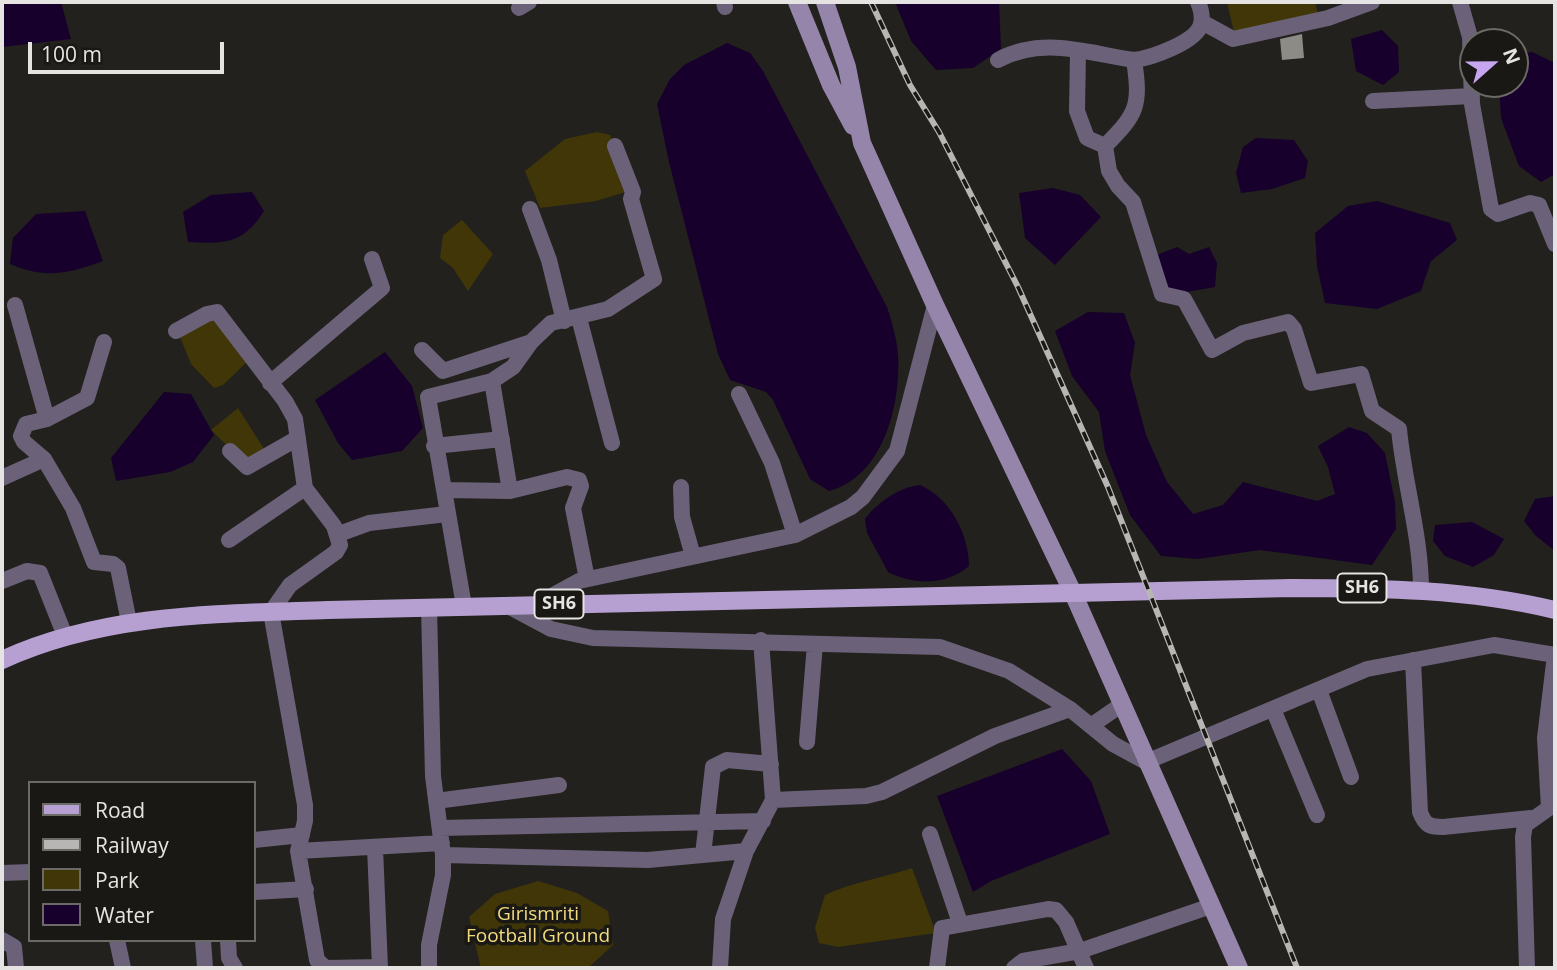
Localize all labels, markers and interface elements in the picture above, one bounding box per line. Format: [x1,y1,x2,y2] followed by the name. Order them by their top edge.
[32,28,228,72] scale bar
[1459,28,1529,98] north arrow
[41,40,102,68] text: 100 m
[1497,44,1527,68] text: N
[1338,574,1386,602] road number: SH6
[534,590,584,618] road number: SH6
[28,781,256,942] legend
[95,796,145,824] text: Road
[95,831,169,859] text: Railway
[95,866,139,894] text: Park
[95,901,154,929] text: Water
[466,904,610,948] park label: Girismriti Football Ground

